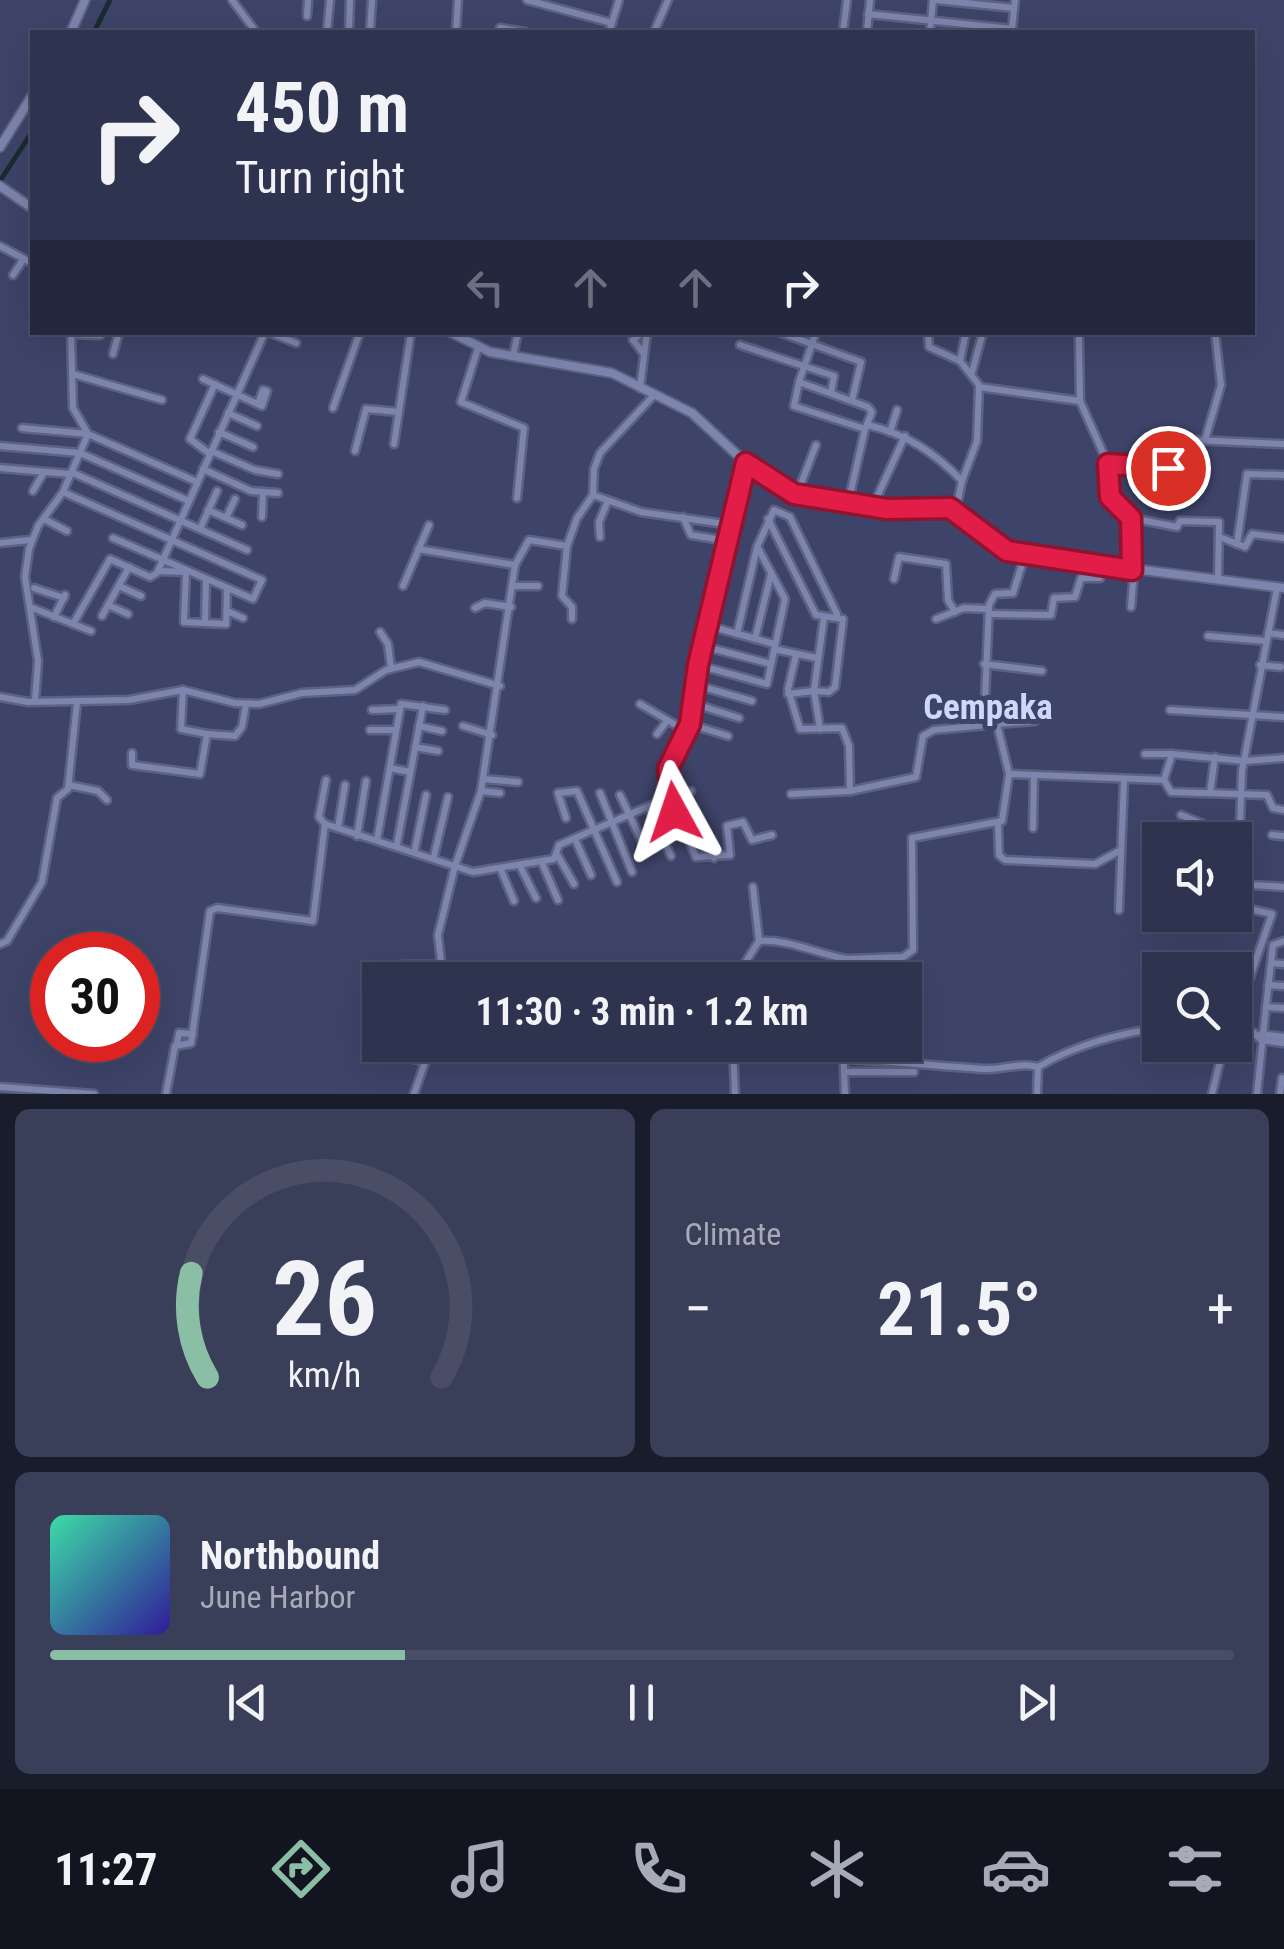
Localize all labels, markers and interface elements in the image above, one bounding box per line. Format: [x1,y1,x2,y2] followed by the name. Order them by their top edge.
[235,67,409,149] text: 450 m
[70,70,200,200] icon: right
[235,151,405,204] text: Turn right
[458,260,513,315] icon: left
[563,260,618,315] icon: ahead
[668,260,723,315] icon: ahead
[773,260,828,315] icon: right
[1126,426,1211,511] pin
[1141,441,1196,496] icon: arrive
[923,687,1053,728] district label: Cempaka
[622,760,726,864] position arrow
[1142,822,1252,1062] map controls
[1142,822,1252,932] button: sound
[30,932,160,1062] speed limit sign: 30
[1142,952,1252,1062] button: search
[476,990,808,1034] text: 11:30 · 3 min · 1.2 km
[685,1215,781,1253] text: Climate
[272,1239,377,1360] text: 26
[877,1265,1042,1353] text: 21.5°
[685,1277,712,1341] text: −
[1207,1277,1234,1341] text: +
[288,1354,362,1396] text: km/h
[200,1534,380,1578] text: Northbound
[200,1578,355,1616] text: June Harbor
[220,1675,275,1730] icon: previous
[614,1675,669,1730] icon: pause
[1009,1675,1064,1730] icon: next
[266,1834,336,1904] icon: directions
[445,1834,515,1904] icon: music
[624,1834,694,1904] icon: phone
[802,1834,872,1904] icon: climate
[981,1834,1051,1904] icon: car
[1160,1834,1230,1904] icon: filters
[54,1843,158,1896] text: 11:27

